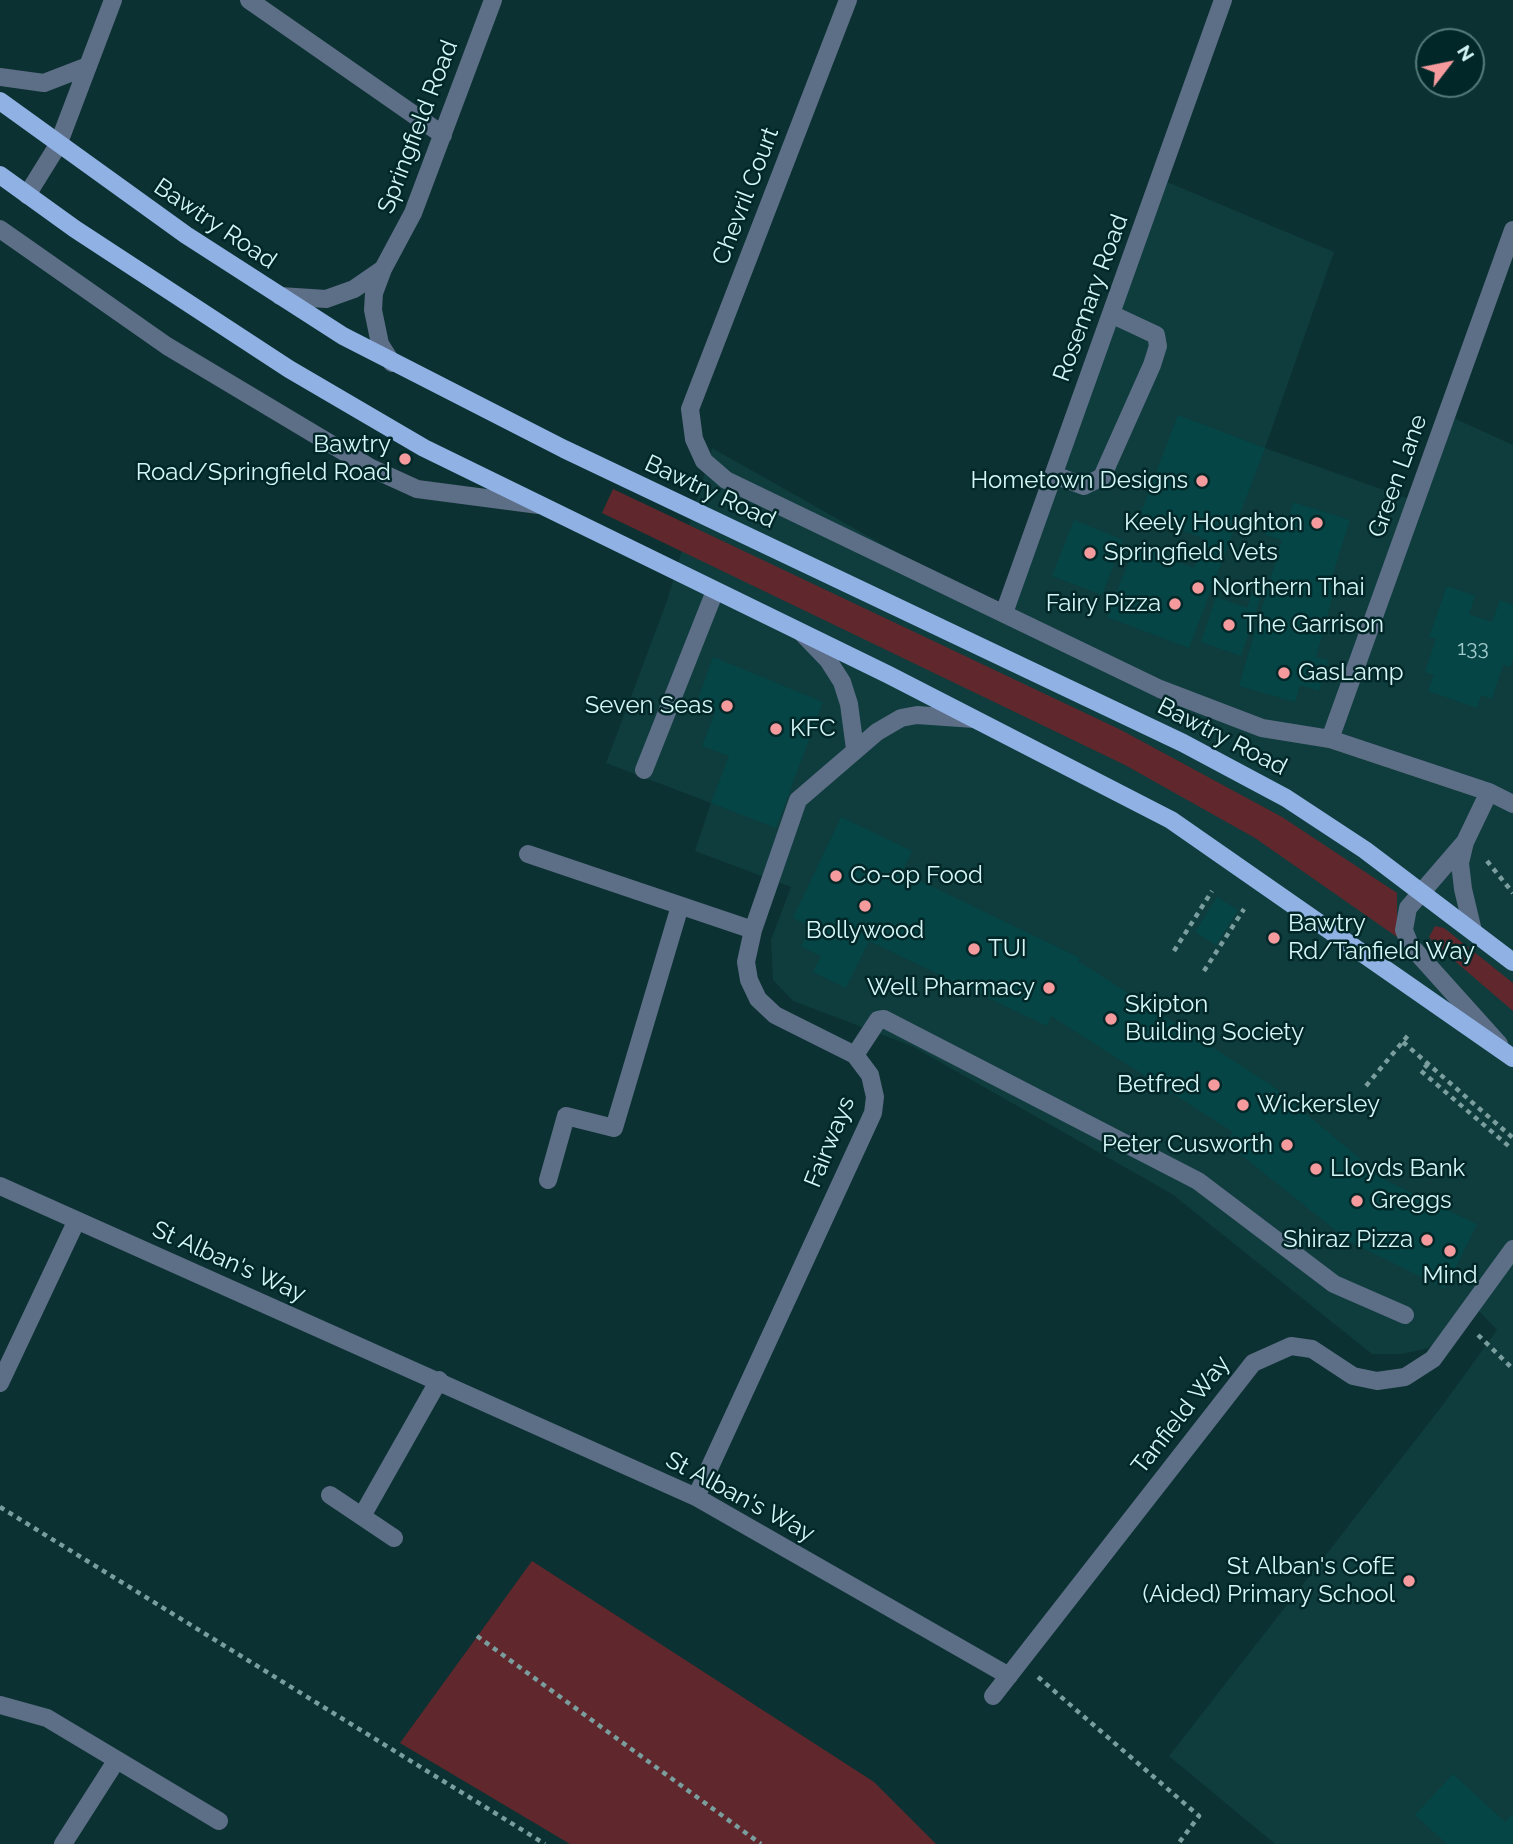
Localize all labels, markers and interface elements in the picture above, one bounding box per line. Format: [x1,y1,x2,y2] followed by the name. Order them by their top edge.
[1415,28,1485,98] north arrow
[372,36,464,218] street label: Springfield Road
[1453,41,1479,65] text: N
[707,123,785,269] street label: Chevril Court
[148,173,282,275] street label: Bawtry Road
[1047,211,1135,385] street label: Rosemary Road
[1362,411,1434,541] street label: Green Lane
[136,431,391,487] place label: Bawtry Road/Springfield Road
[640,449,780,535] street label: Bawtry Road
[397,451,413,467] marker: Bawtry Road/Springfield Road
[970,467,1188,495] place label: Hometown Designs
[1194,473,1210,489] marker: Hometown Designs
[1124,509,1303,537] place label: Keely Houghton
[1309,515,1325,531] marker: Keely Houghton
[1104,539,1278,567] place label: Springfield Vets
[1082,545,1098,561] marker: Springfield Vets
[1212,574,1365,602] place label: Northern Thai
[1190,580,1206,596] marker: Northern Thai
[1046,590,1161,618] place label: Fairy Pizza
[1167,596,1183,612] marker: Fairy Pizza
[1243,611,1384,639] place label: The Garrison
[1221,617,1237,633] marker: The Garrison
[1457,636,1489,662] house number: 133
[1298,659,1404,687] place label: GasLamp
[1276,665,1292,681] marker: GasLamp
[585,692,713,720] place label: Seven Seas
[1152,692,1292,782] street label: Bawtry Road
[719,698,735,714] marker: Seven Seas
[790,715,836,743] place label: KFC
[768,721,784,737] marker: KFC
[850,862,983,890] place label: Co-op Food
[828,868,844,884] marker: Co-op Food
[857,898,873,914] marker: Bollywood
[1288,910,1475,966] place label: Bawtry Rd/Tanfield Way
[806,917,924,945] place label: Bollywood
[1266,930,1282,946] marker: Bawtry Rd/Tanfield Way
[988,935,1027,963] place label: TUI
[966,941,982,957] marker: TUI
[867,974,1035,1002] place label: Well Pharmacy
[1041,980,1057,996] marker: Well Pharmacy
[1125,991,1304,1047] place label: Skipton Building Society
[1103,1011,1119,1027] marker: Skipton Building Society
[1117,1071,1200,1099] place label: Betfred
[1206,1077,1222,1093] marker: Betfred
[1257,1091,1380,1119] place label: Wickersley
[799,1092,861,1192] street label: Fairways
[1235,1097,1251,1113] marker: Wickersley
[1102,1131,1273,1159] place label: Peter Cusworth
[1279,1137,1295,1153] marker: Peter Cusworth
[1330,1155,1465,1183] place label: Lloyds Bank
[1308,1161,1324,1177] marker: Lloyds Bank
[1371,1187,1452,1215] place label: Greggs
[1349,1193,1365,1209] marker: Greggs
[148,1215,310,1309] street label: St Alban's Way
[1283,1226,1413,1254] place label: Shiraz Pizza
[1419,1232,1435,1248] marker: Shiraz Pizza
[1442,1243,1458,1259] marker: Mind
[1422,1262,1478,1290] place label: Mind
[1126,1350,1236,1480] street label: Tanfield Way
[661,1446,819,1548] street label: St Alban's Way
[1142,1553,1395,1609] place label: St Alban's CofE (Aided) Primary School
[1401,1573,1417,1589] marker: St Alban's CofE (Aided) Primary School

